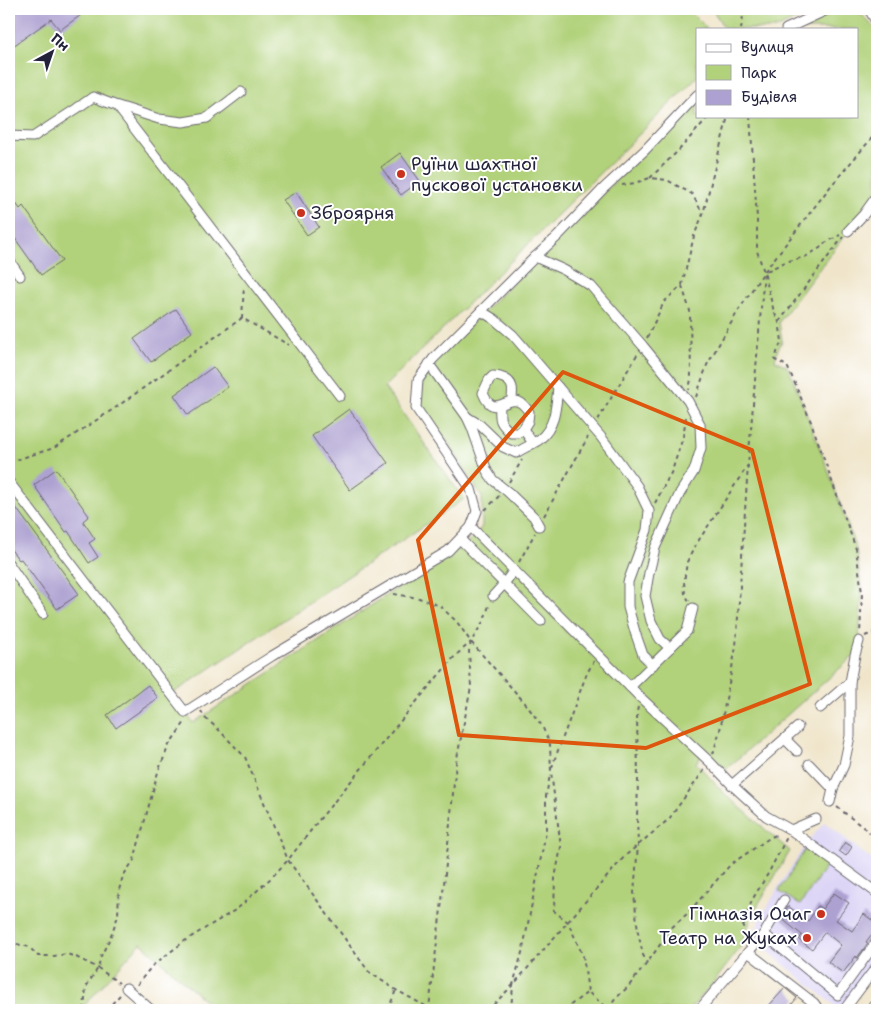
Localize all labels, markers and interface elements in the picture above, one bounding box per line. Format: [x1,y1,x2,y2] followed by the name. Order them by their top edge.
[28,28,78,78] north arrow
[696,28,858,118] legend
[47,29,73,55] text: Пн
[741,37,794,57] text: Вулиця
[741,63,777,83] text: Парк
[741,87,797,107] text: Будівля
[411,152,583,197] place label: Руїни шахтної пускової установки
[395,168,407,180] marker: Руїни шахтної пускової установки
[311,201,394,225] place label: Зброярня
[295,207,307,219] marker: Зброярня
[689,902,811,926] place label: Гімназія Очаг
[815,908,827,920] marker: Гімназія Очаг
[659,926,797,950] place label: Театр на Жуках
[801,932,813,944] marker: Театр на Жуках

